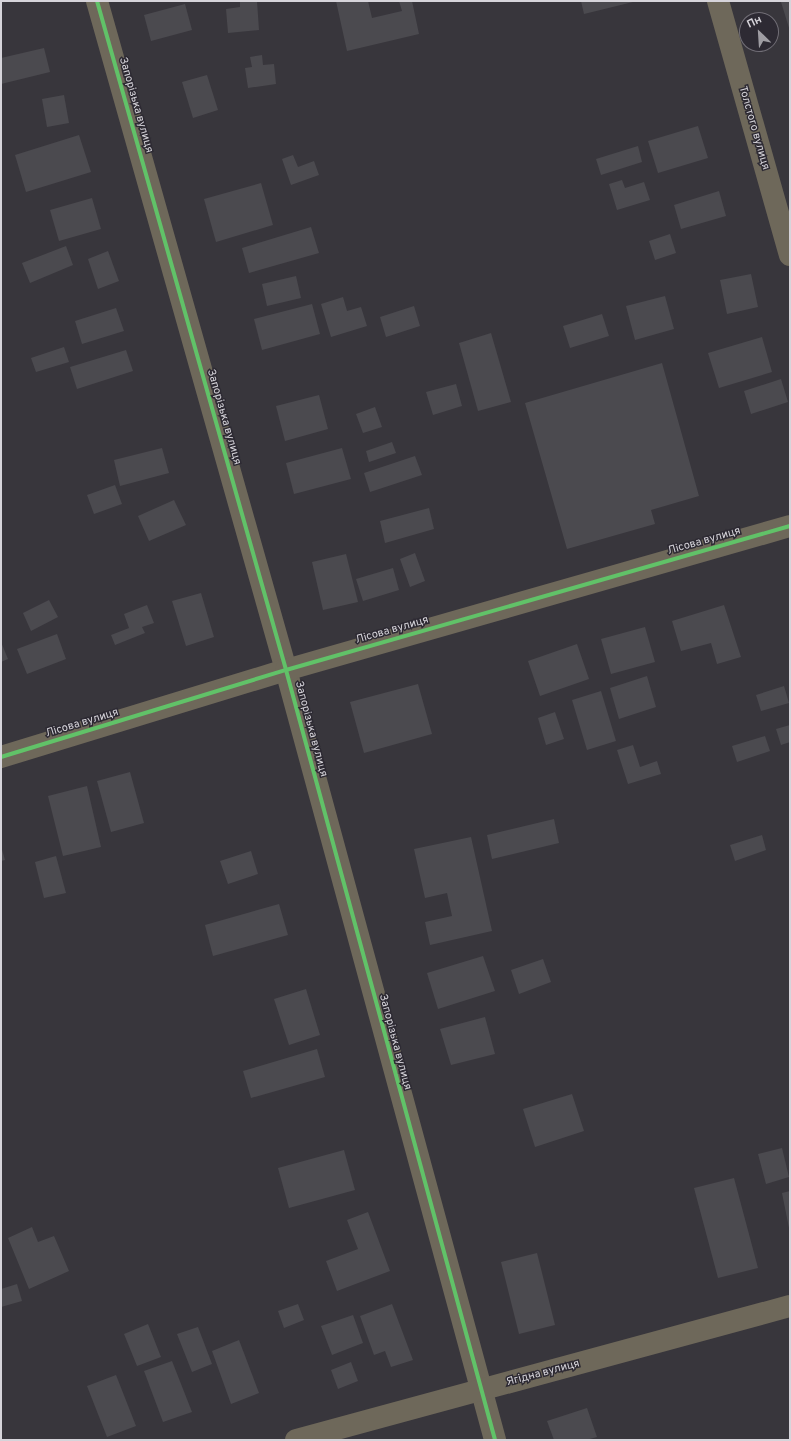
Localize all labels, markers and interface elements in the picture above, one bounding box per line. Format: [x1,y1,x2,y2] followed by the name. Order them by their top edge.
[739,12,779,52] north arrow
[745,13,764,32] text: Пн
[116,56,156,154] street label: Запорізька вулиця
[736,85,772,171] street label: Толстого вулиця
[204,368,244,466] street label: Запорізька вулиця
[666,524,742,558] street label: Лісова вулиця
[354,613,430,647] street label: Лісова вулиця
[292,680,330,778] street label: Запорізька вулиця
[44,706,120,740] street label: Лісова вулиця
[376,993,414,1091] street label: Запорізька вулиця
[505,1357,581,1389] street label: Ягідна вулиця

